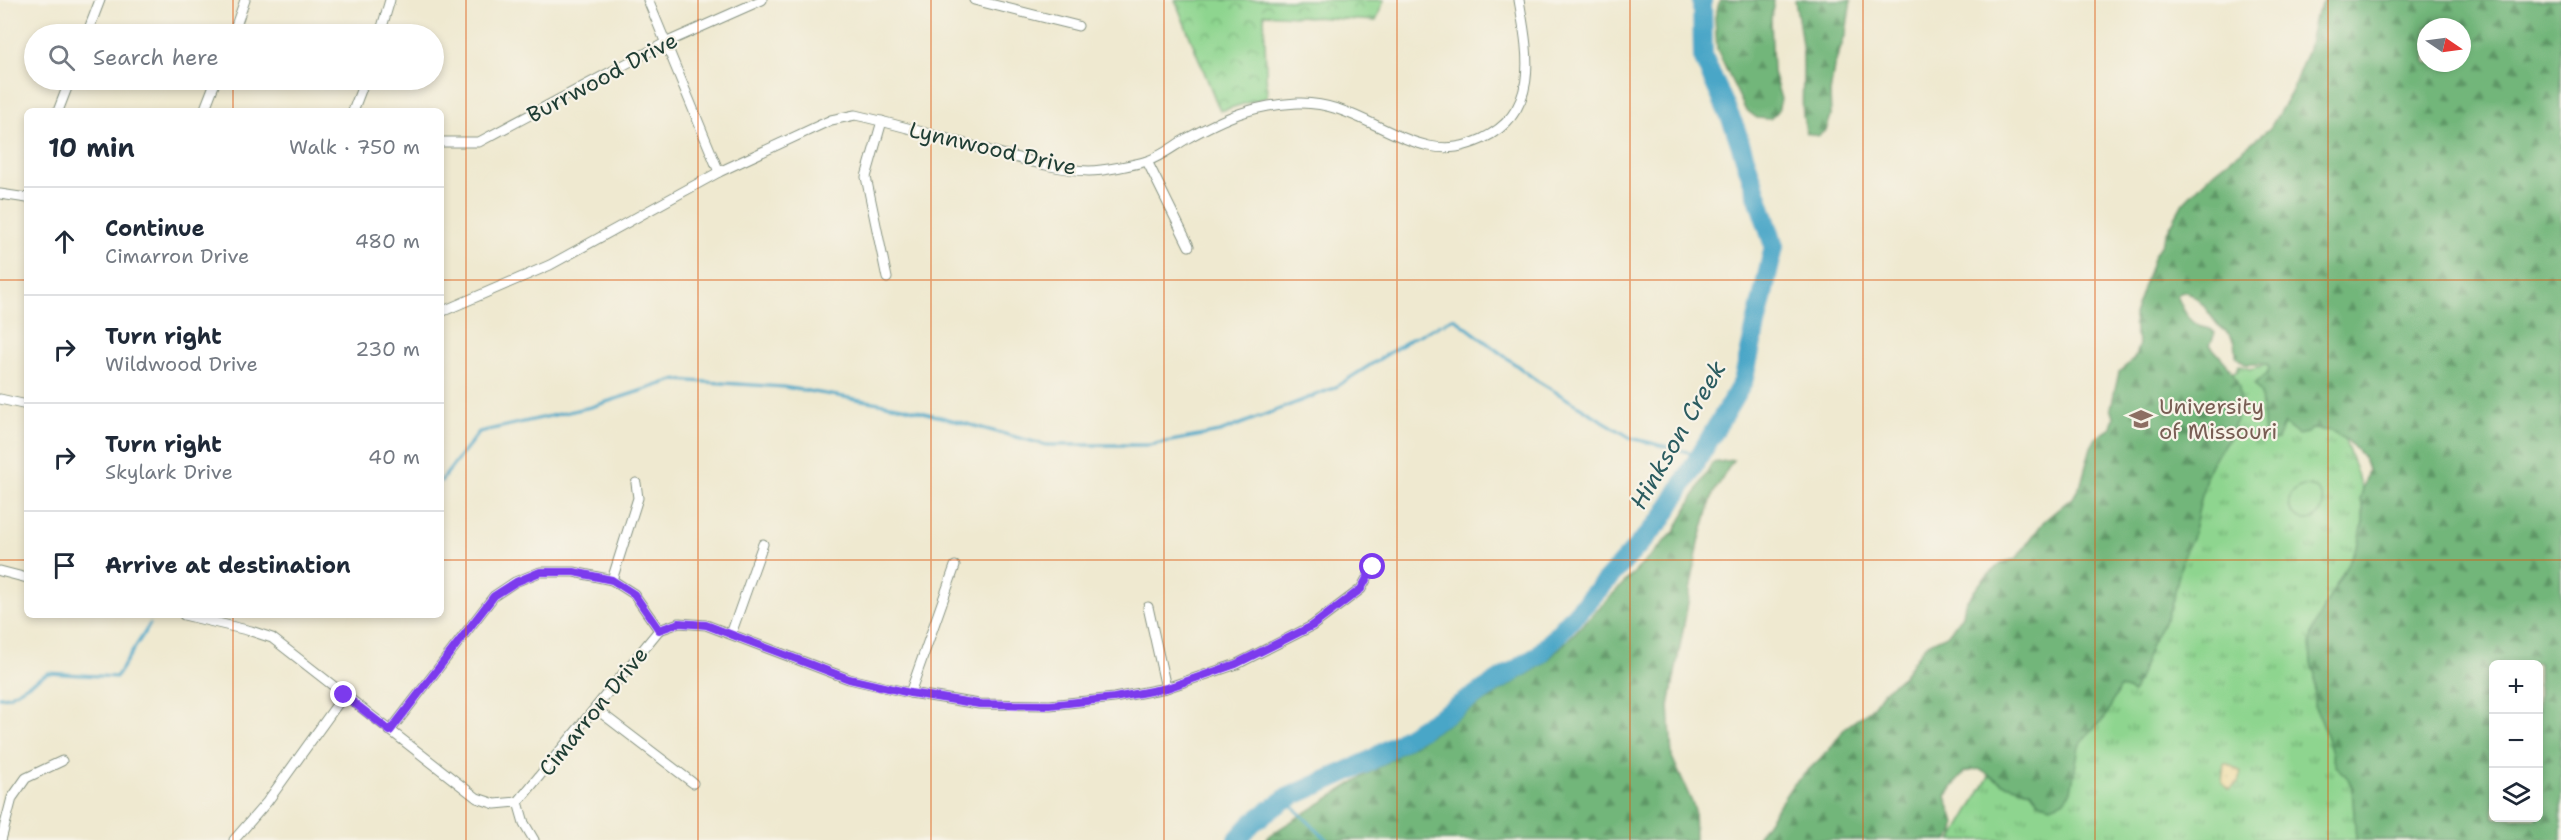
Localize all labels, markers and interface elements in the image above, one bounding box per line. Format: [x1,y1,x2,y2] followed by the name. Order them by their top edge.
[2417,18,2471,72] north arrow
[24,24,444,90] search box
[522,26,683,129] street label: Burrwood Drive
[45,41,78,74] icon: search
[93,43,219,72] text: Search here
[906,115,1080,182] street label: Lynnwood Drive
[48,130,135,165] text: 10 min
[289,134,420,160] text: Walk · 750 m
[105,214,205,243] text: Continue
[48,225,81,258] icon: ahead
[355,228,420,254] text: 480 m
[105,243,249,269] text: Cimarron Drive
[105,322,222,351] text: Turn right
[48,333,81,366] icon: right
[355,336,420,362] text: 230 m
[105,351,258,377] text: Wildwood Drive
[1622,355,1734,515] water label: Hinkson Creek
[2159,392,2277,446] place label: University of Missouri
[2128,406,2154,432] school or university icon: University of Missouri
[105,430,222,459] text: Turn right
[48,441,81,474] icon: right
[368,444,420,470] text: 40 m
[105,459,233,485] text: Skylark Drive
[48,549,81,582] icon: arrive
[105,551,351,580] text: Arrive at destination
[1359,553,1385,579] route start
[532,640,655,782] street label: Cimarron Drive
[2489,660,2543,822] map controls
[2489,660,2543,714] button: +
[330,681,356,707] route end
[2489,714,2543,768] button: −
[2489,768,2543,822] button: layers

